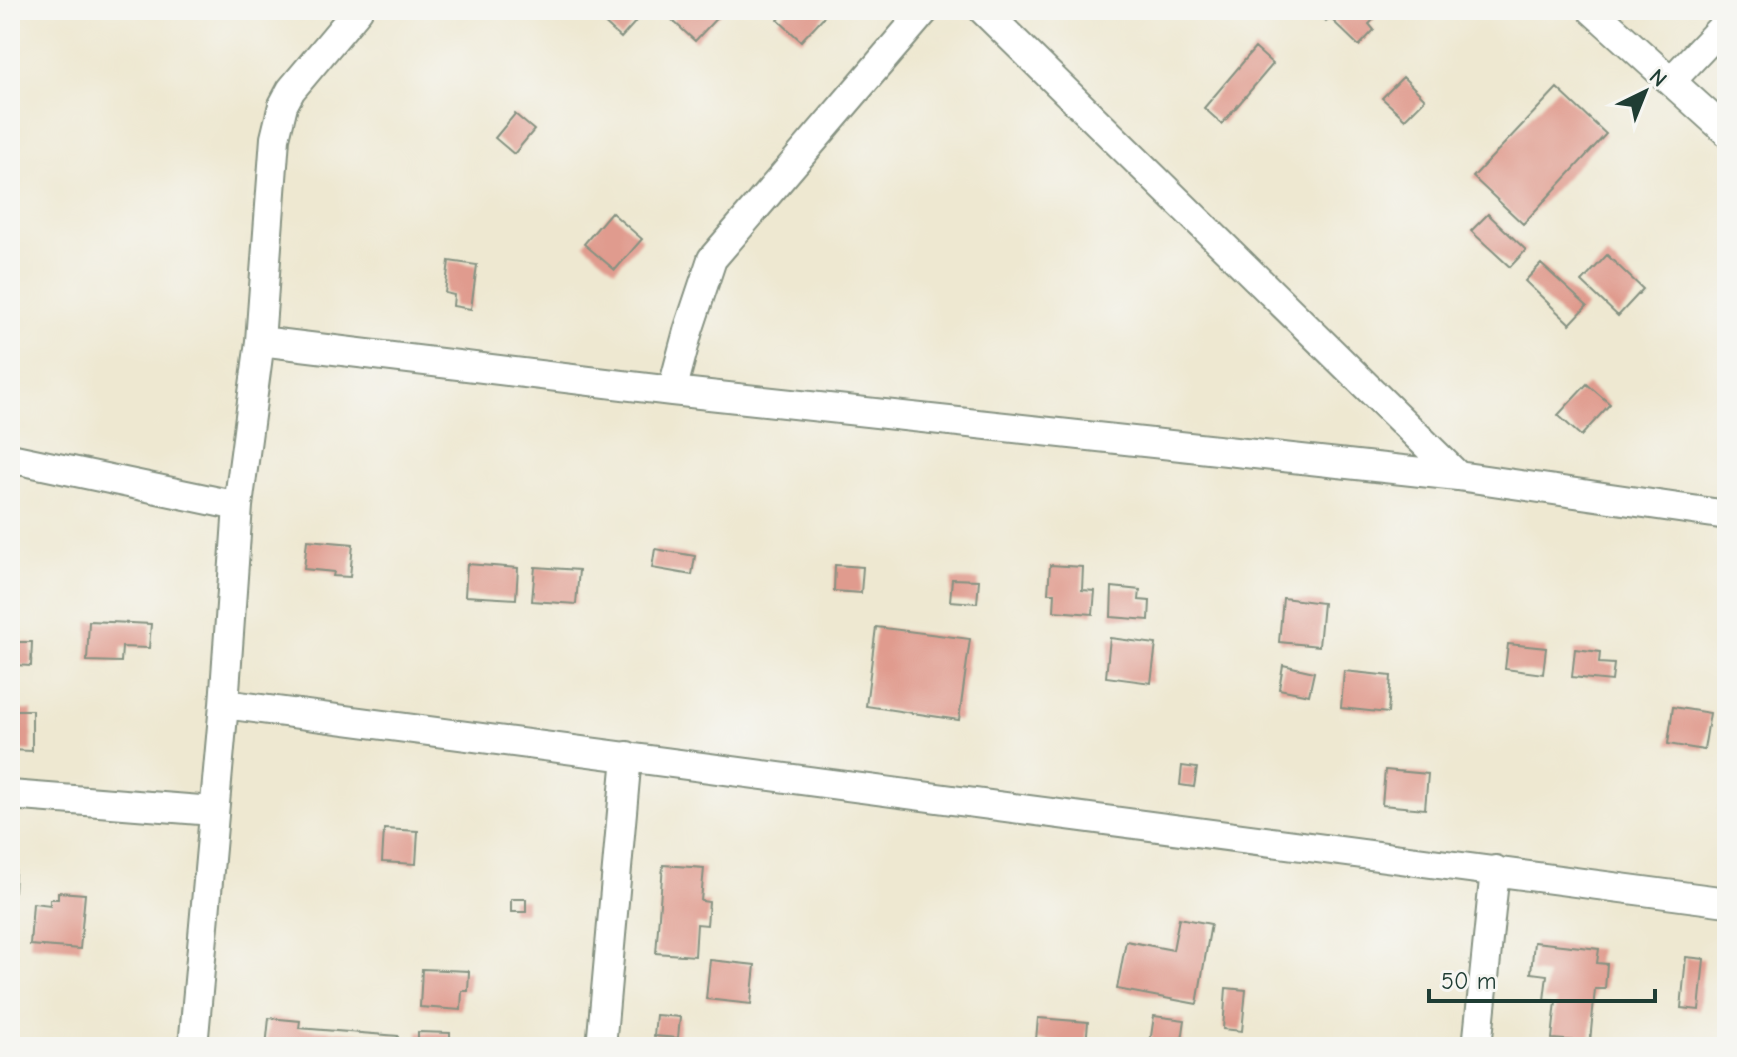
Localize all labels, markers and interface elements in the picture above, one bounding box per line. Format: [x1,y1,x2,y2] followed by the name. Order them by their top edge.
[1605,52,1685,132] north arrow
[1644,64,1672,93] text: N
[1429,953,1655,1003] scale bar
[1441,967,1497,995] text: 50 m

